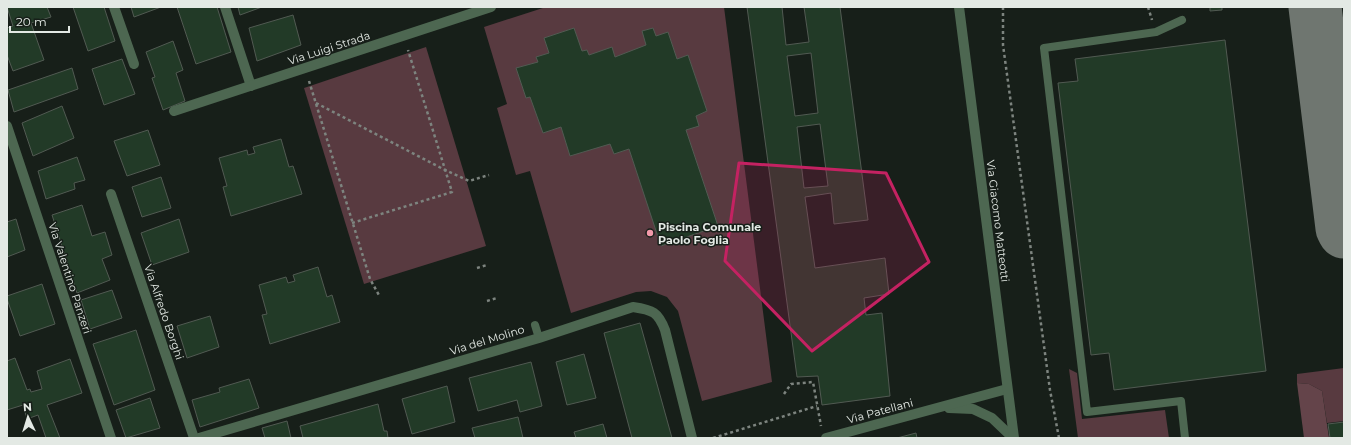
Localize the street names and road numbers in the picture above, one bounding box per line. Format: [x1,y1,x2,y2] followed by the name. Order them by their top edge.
[286,28,372,68] street label: Via Luigi Strada
[984,159,1012,283] street label: Via Giacomo Matteotti
[45,221,95,335] street label: Via Valentino Panzeri
[141,262,187,362] street label: Via Alfredo Borghi
[448,322,526,358] street label: Via del Molino
[845,395,915,427] street label: Via Patellani

